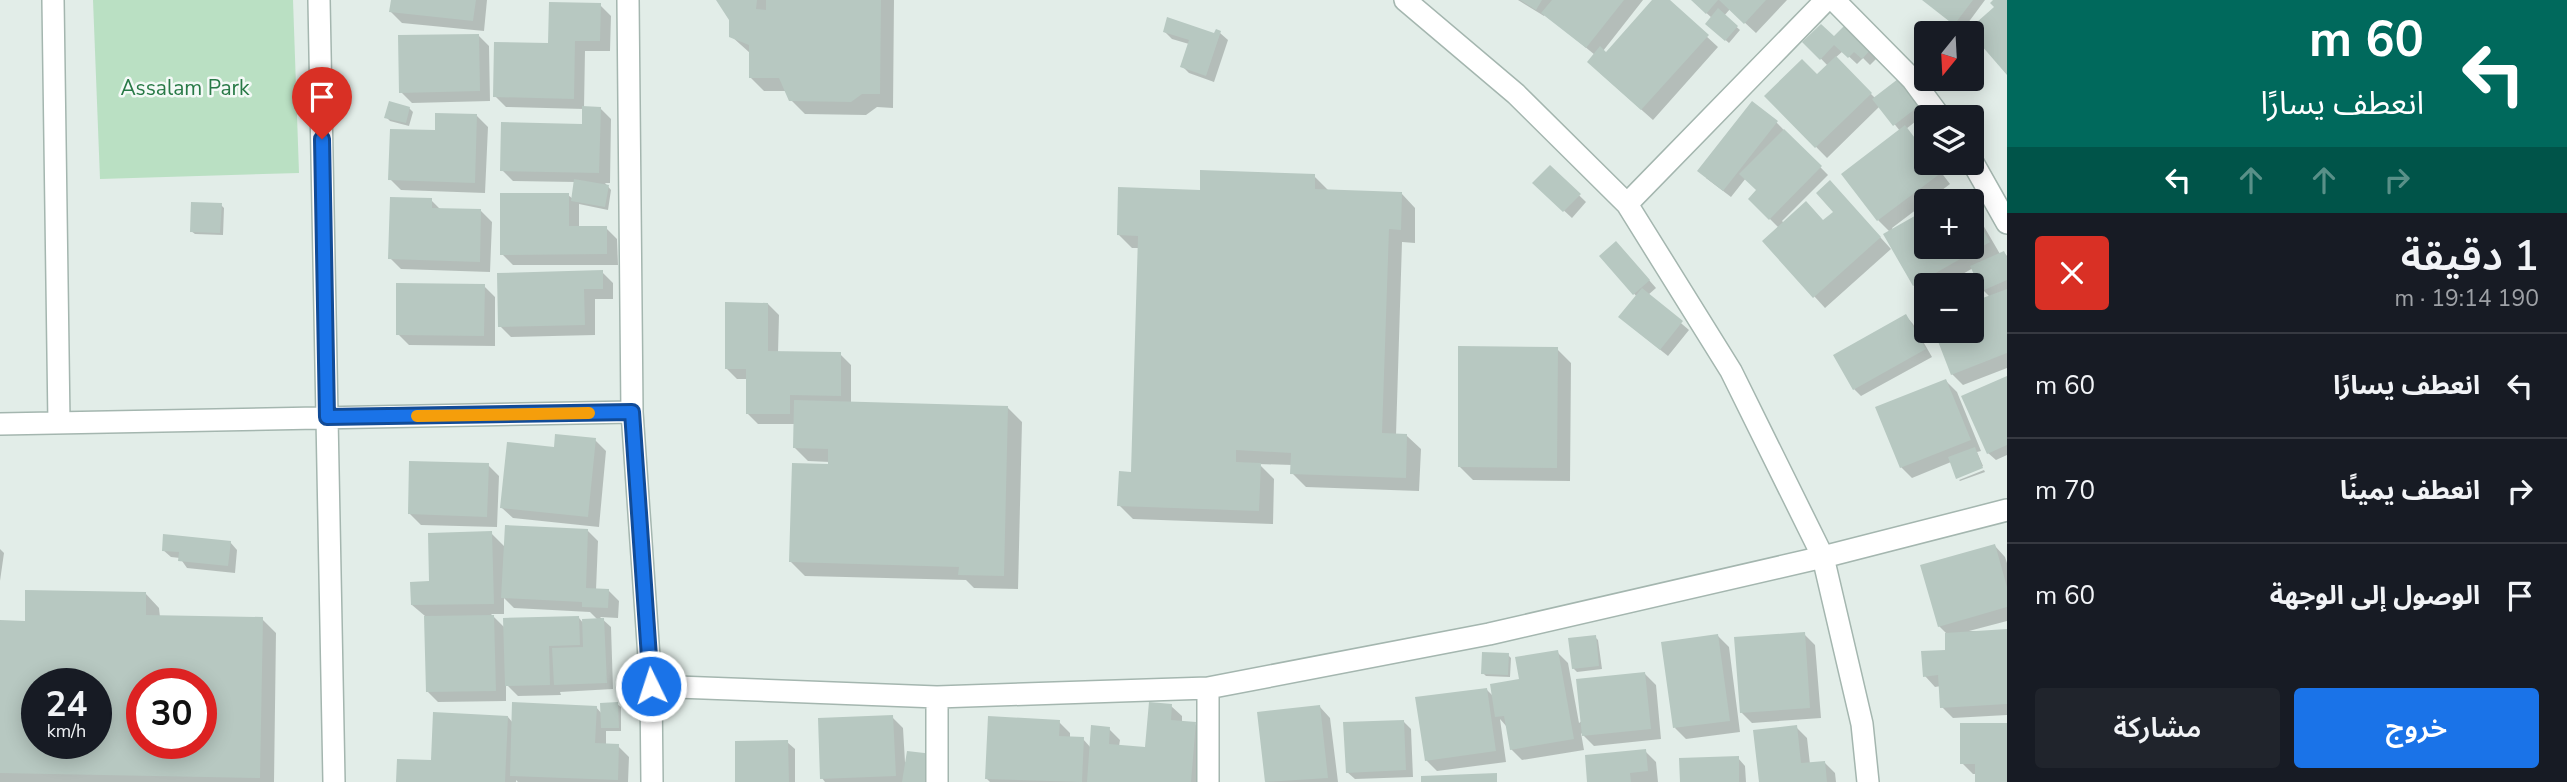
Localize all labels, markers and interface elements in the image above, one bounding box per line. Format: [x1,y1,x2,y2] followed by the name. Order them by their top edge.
[2309,6,2424,73] text: 60 m
[1914,21,1984,91] north arrow
[1914,21,1984,343] map controls
[2448,28,2539,119] icon: left
[292,67,352,139] pin
[120,74,250,102] park label: Assalam Park
[303,78,341,116] icon: arrive
[2260,82,2424,125] text: انعطف يسارًا
[1914,105,1984,175] button: layers
[2159,161,2197,199] icon: left
[2232,161,2270,199] icon: ahead
[2305,161,2343,199] icon: ahead
[2378,161,2416,199] icon: right
[1914,189,1984,259] button: +
[2401,228,2539,285] text: 1 دقيقة
[2035,236,2109,310] button: close
[1914,273,1984,343] button: −
[2394,283,2539,314] text: 190 m · 19:14
[2501,367,2539,405] icon: left
[2035,368,2095,403] text: 60 m
[2333,368,2480,403] text: انعطف يسارًا
[2501,472,2539,510] icon: right
[2035,473,2095,508] text: 70 m
[2340,473,2480,508] text: انعطف يمينًا
[2501,577,2539,615] icon: arrive
[2035,578,2095,613] text: 60 m
[2270,578,2480,613] text: الوصول إلى الوجهة
[614,649,688,723] position arrow
[126,668,217,759] speed limit sign: 30
[45,681,88,728] text: 24
[2035,688,2280,768] button: مشاركة
[2294,688,2539,768] button: خروج
[47,719,86,743] text: km/h

